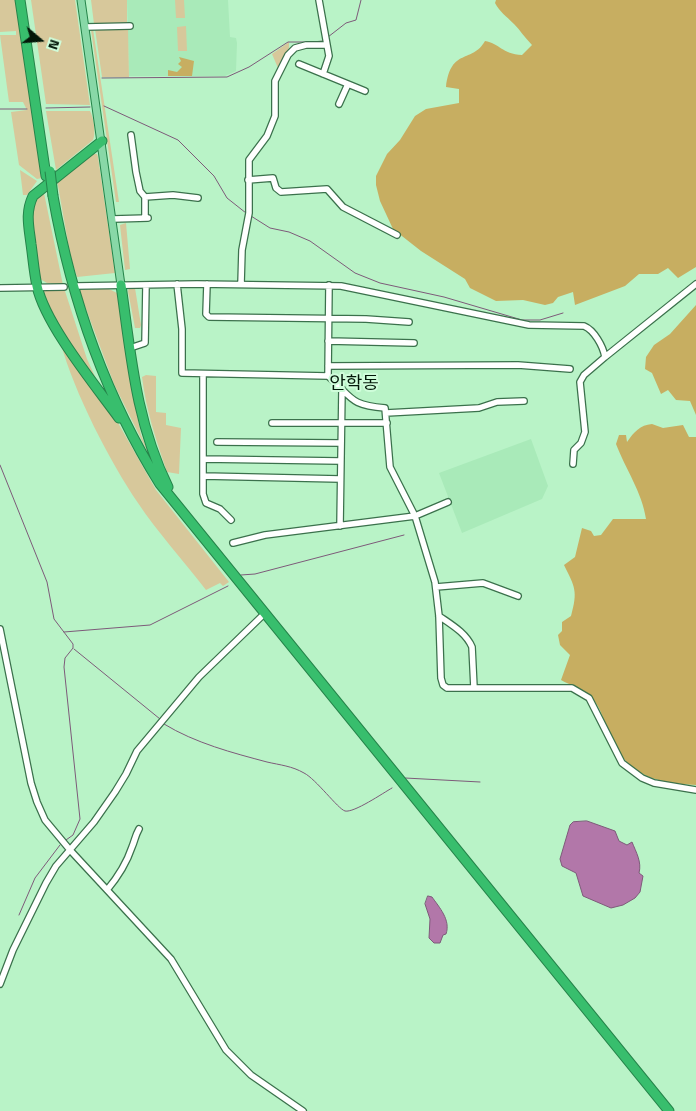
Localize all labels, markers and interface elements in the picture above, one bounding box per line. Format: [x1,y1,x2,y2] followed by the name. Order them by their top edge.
[15,15,65,65] north arrow
[43,37,66,53] text: N
[329,374,379,396] district label: 안학동

